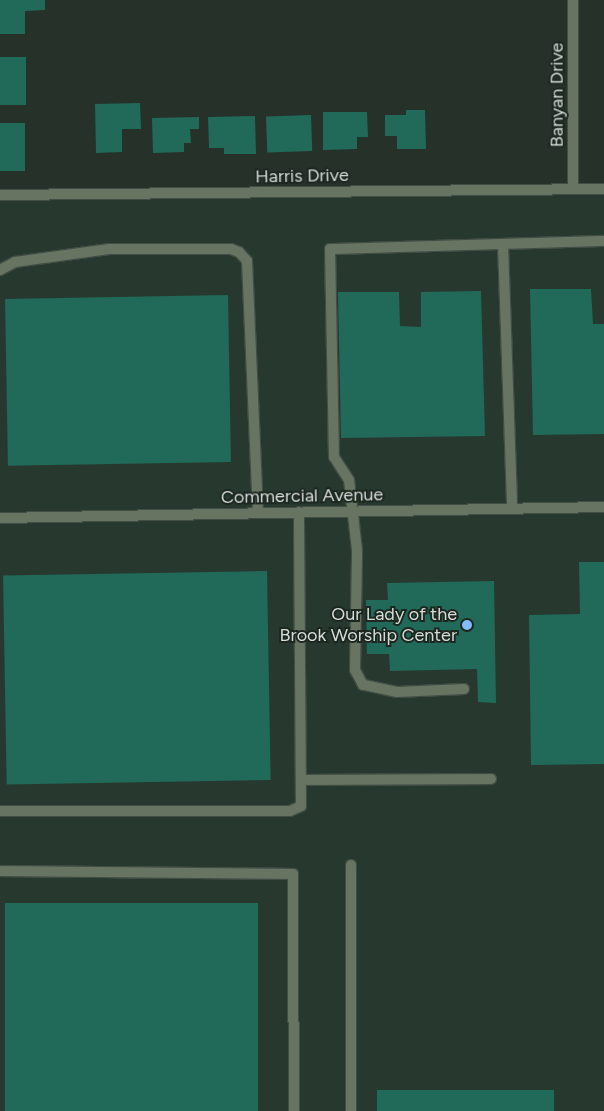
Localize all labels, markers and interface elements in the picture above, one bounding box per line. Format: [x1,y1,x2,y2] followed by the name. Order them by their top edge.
[546,43,568,147] street label: Banyan Drive
[255,164,349,188] street label: Harris Drive
[221,484,383,508] street label: Commercial Avenue
[280,604,457,646] place label: Our Lady of the Brook Worship Center
[461,619,473,631] marker: Our Lady of the Brook Worship Center

